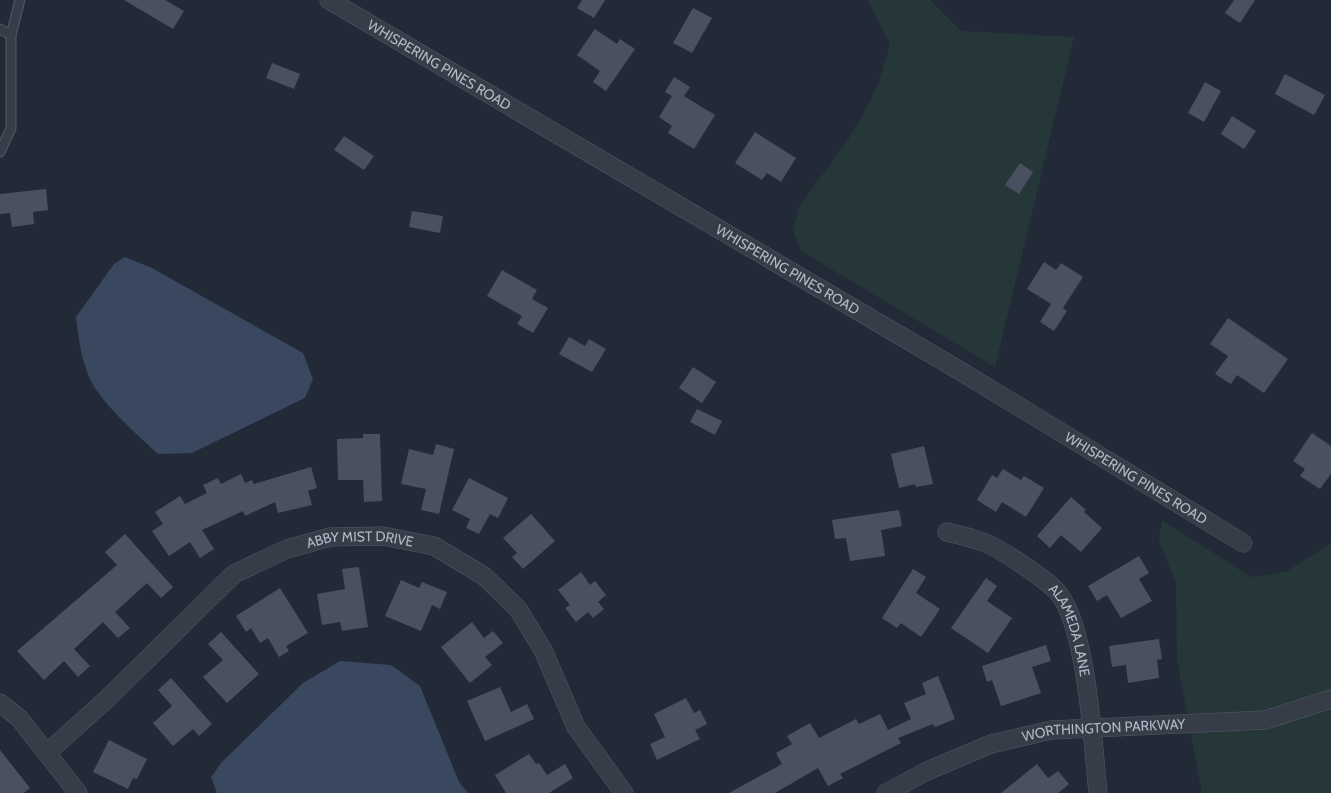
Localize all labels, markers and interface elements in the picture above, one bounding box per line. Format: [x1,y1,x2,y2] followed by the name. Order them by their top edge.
[364,16,514,114] street label: WHISPERING PINES ROAD
[713,220,863,319] street label: WHISPERING PINES ROAD
[1062,428,1211,528] street label: WHISPERING PINES ROAD
[304,527,415,552] street label: ABBY MIST DRIVE
[1045,580,1094,678] street label: ALAMEDA LANE
[1020,715,1187,746] street label: WORTHINGTON PARKWAY

